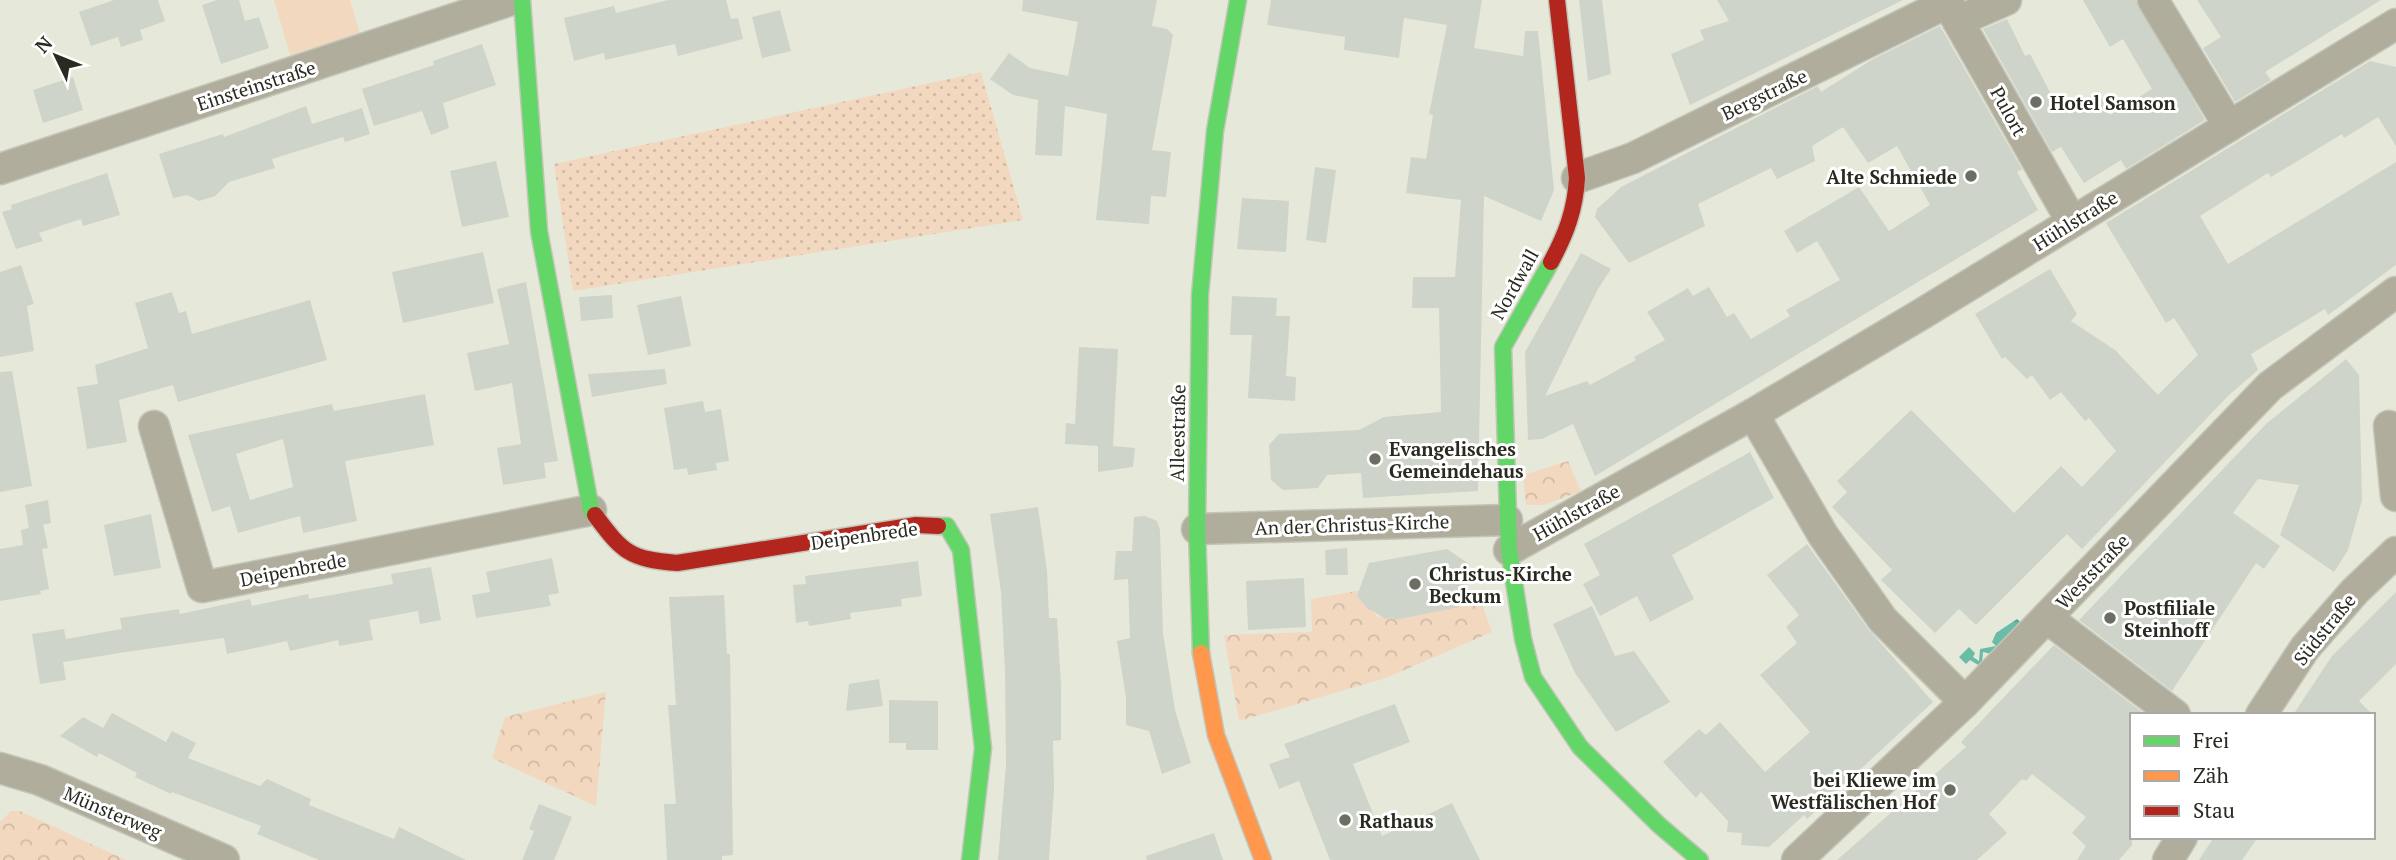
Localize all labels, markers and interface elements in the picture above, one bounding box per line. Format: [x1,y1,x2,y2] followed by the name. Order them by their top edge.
[21,21,91,91] north arrow
[29,30,58,58] text: N
[193,54,319,116] street label: Einsteinstraße
[1717,63,1811,125] street label: Bergstraße
[1985,82,2033,140] street label: Pulort
[2050,90,2177,115] place label: Hotel Samson
[2028,94,2044,110] marker: Hotel Samson
[1826,164,1957,189] place label: Alte Schmiede
[1963,168,1979,184] marker: Alte Schmiede
[2028,184,2122,256] street label: Hühlstraße
[1484,244,1544,324] street label: Nordwall
[1164,384,1190,482] street label: Alleestraße
[1389,436,1524,483] place label: Evangelisches Gemeindehaus
[1367,451,1383,467] marker: Evangelisches Gemeindehaus
[1528,478,1624,546] street label: Hühlstraße
[1254,508,1450,540] street label: An der Christus-Kirche
[809,515,919,555] street label: Deipenbrede
[2050,528,2134,614] street label: Weststraße
[238,546,348,592] street label: Deipenbrede
[1429,561,1572,608] place label: Christus-Kirche Beckum
[1407,576,1423,592] marker: Christus-Kirche Beckum
[2287,588,2361,670] street label: Südstraße
[2124,595,2215,642] place label: Postfiliale Steinhoff
[2102,610,2118,626] marker: Postfiliale Steinhoff
[2130,713,2375,839] legend
[2193,726,2229,754] text: Frei
[2193,761,2229,789] text: Zäh
[1771,767,1938,814] place label: bei Kliewe im Westfälischen Hof
[60,780,167,844] street label: Münsterweg
[1942,782,1958,798] marker: bei Kliewe im Westfälischen Hof
[2193,796,2235,824] text: Stau
[1359,808,1434,833] place label: Rathaus
[1337,812,1353,828] marker: Rathaus

